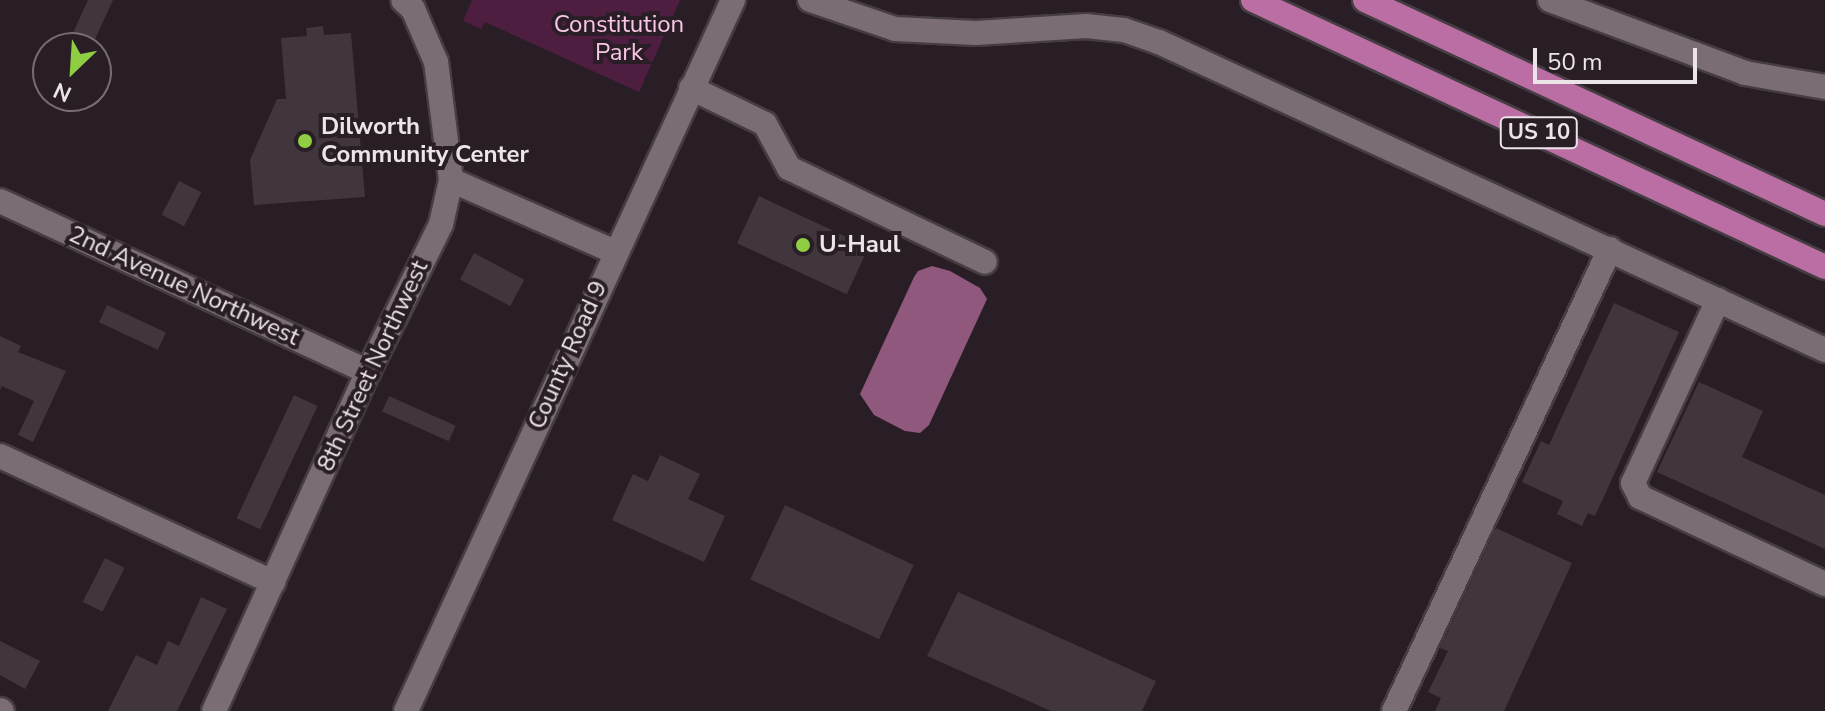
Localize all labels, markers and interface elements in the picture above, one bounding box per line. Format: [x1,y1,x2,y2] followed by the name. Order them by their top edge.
[554,11,684,67] park label: Constitution Park
[32,32,112,112] north arrow
[1537,32,1701,82] scale bar
[1547,46,1603,78] text: 50 m
[49,75,77,109] text: N
[321,113,529,169] place label: Dilworth Community Center
[1499,115,1579,151] road number: US 10
[296,132,314,150] marker: Dilworth Community Center
[64,220,304,352] street label: 2nd Avenue Northwest
[819,231,900,259] place label: U-Haul
[794,236,812,254] marker: U-Haul
[312,256,434,476] street label: 8th Street Northwest
[522,276,614,434] street label: County Road 9

